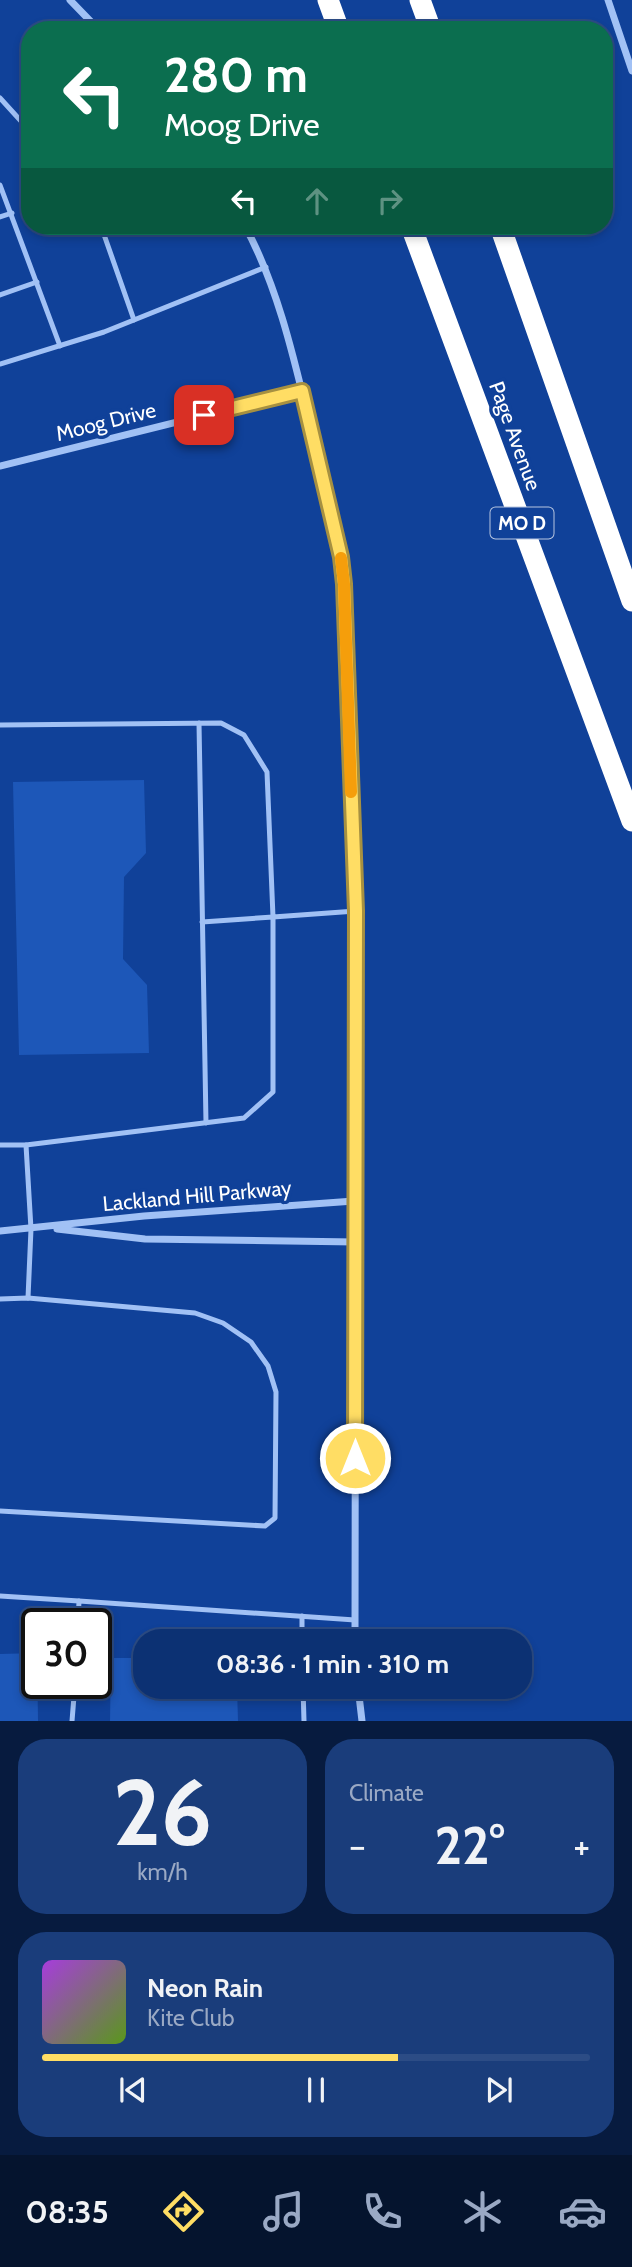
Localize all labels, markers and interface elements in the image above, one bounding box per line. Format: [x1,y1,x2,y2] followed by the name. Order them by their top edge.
[164,45,308,104] text: 280 m
[49,49,140,140] icon: left
[164,105,320,144] text: Moog Drive
[225,182,263,220] icon: left
[298,182,336,220] icon: ahead
[371,182,409,220] icon: right
[484,378,547,494] street label: Page Avenue
[174,385,234,445] pin
[185,396,223,434] icon: arrive
[53,397,159,446] street label: Moog Drive
[490,508,554,538] road number: MO D
[101,1175,293,1216] street label: Lackland Hill Parkway
[318,1421,392,1495] position arrow
[21,1608,112,1699] speed limit sign: 30
[216,1648,449,1680] text: 08:36 · 1 min · 310 m
[113,1757,212,1868] text: 26
[349,1779,424,1807] text: Climate
[434,1814,505,1877] text: 22°
[349,1822,366,1869] text: −
[573,1822,590,1869] text: +
[137,1858,188,1886] text: km/h
[147,1972,263,2004] text: Neon Rain
[147,2004,234,2032] text: Kite Club
[114,2071,152,2109] icon: previous
[297,2071,335,2109] icon: pause
[480,2071,518,2109] icon: next
[159,2187,208,2236] icon: directions
[259,2187,308,2236] icon: music
[358,2187,407,2236] icon: phone
[458,2187,507,2236] icon: climate
[558,2187,607,2236] icon: car
[25,2192,109,2231] text: 08:35

